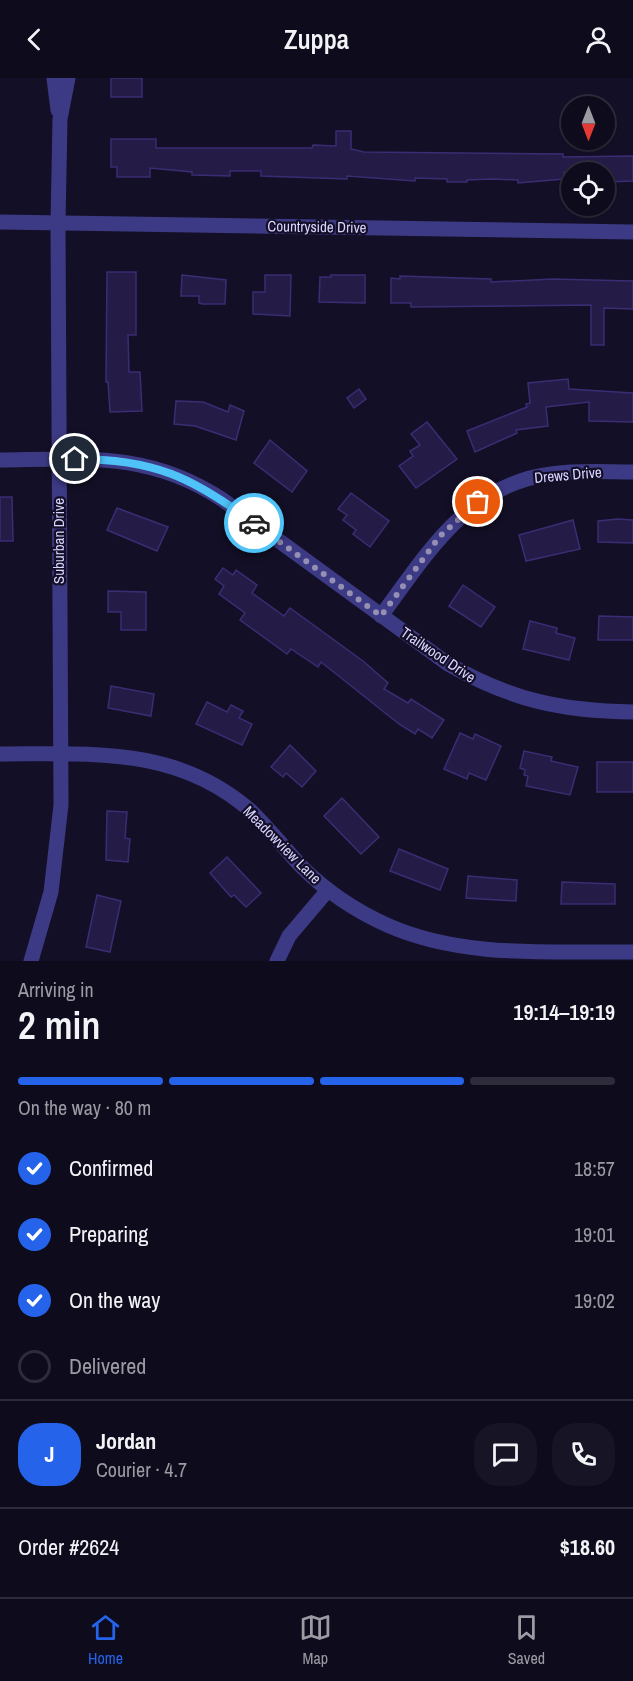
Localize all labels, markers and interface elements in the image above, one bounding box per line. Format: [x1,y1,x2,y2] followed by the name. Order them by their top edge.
[284,21,349,57] text: Zuppa
[18,23,51,56] icon: back
[582,23,615,56] icon: person
[561,96,615,150] north arrow
[561,96,615,216] map controls
[561,162,615,216] button: locate
[267,215,367,238] street label: Countryside Drive
[49,433,100,484] pin
[58,442,91,475] icon: home
[533,461,603,488] street label: Drews Drive
[452,476,503,527] pin
[461,485,494,518] icon: bag
[224,493,284,553] courier
[48,498,69,584] street label: Suburban Drive
[238,507,271,540] icon: car
[397,622,480,688] street label: Trailwood Drive
[239,801,326,888] street label: Meadowview Lane
[18,976,94,1003] text: Arriving in
[513,997,615,1027] text: 19:14–19:19
[18,999,100,1051] text: 2 min
[18,1094,151,1121] text: On the way · 80 m
[18,1152,51,1185] icon: check
[69,1153,153,1183] text: Confirmed
[574,1155,615,1182] text: 18:57
[18,1218,51,1251] icon: check
[69,1219,148,1249] text: Preparing
[574,1221,615,1248] text: 19:01
[18,1284,51,1317] icon: check
[69,1285,160,1315] text: On the way
[574,1287,615,1314] text: 19:02
[69,1351,146,1381] text: Delivered
[474,1423,537,1486] button: chat
[552,1423,615,1486] button: phone
[96,1426,156,1456] text: Jordan
[44,1439,55,1469] text: J
[96,1456,187,1483] text: Courier · 4.7
[18,1532,119,1562] text: Order #2624
[560,1532,615,1562] text: $18.60
[88,1611,123,1669] tab: Home
[299,1611,332,1669] tab: Map
[508,1611,545,1669] tab: Saved

